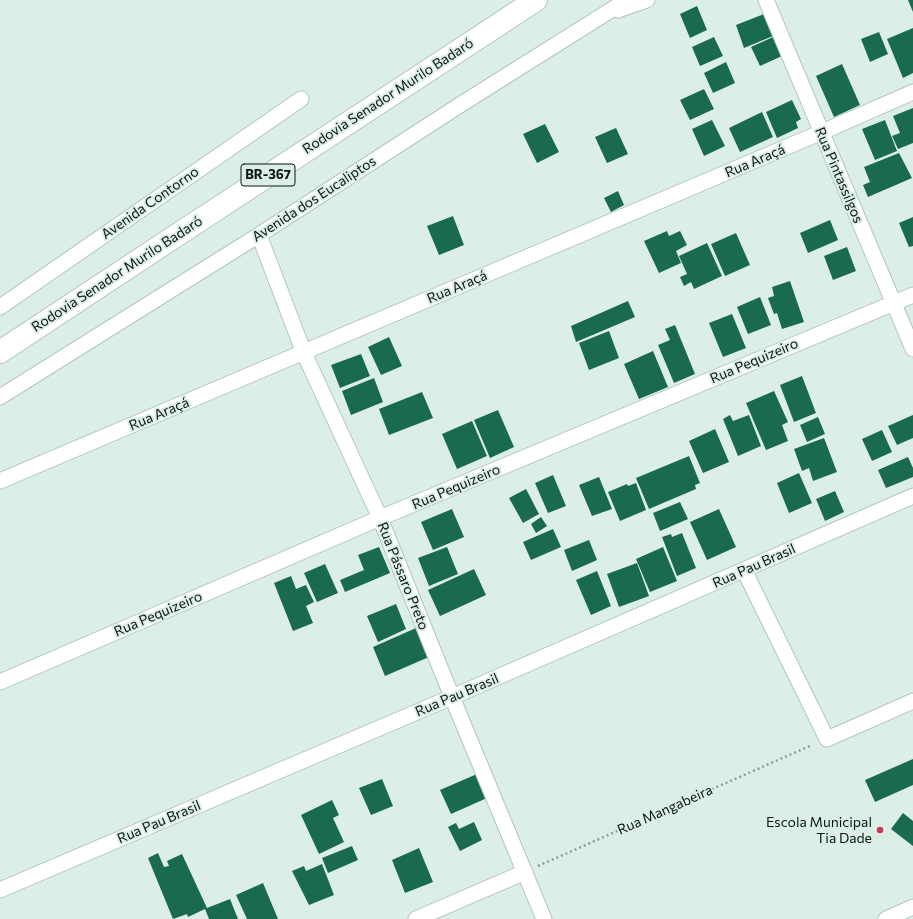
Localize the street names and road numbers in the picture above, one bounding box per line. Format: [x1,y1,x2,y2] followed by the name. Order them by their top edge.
[299,34,477,158] street label: Rodovia Senador Murilo Badaró
[811,125,867,225] street label: Rua Pintassilgos
[722,141,788,181] street label: Rua Araçá
[249,153,379,245] street label: Avenida dos Eucaliptos
[98,163,202,243] street label: Avenida Contorno
[241,164,295,186] road number: BR-367
[28,212,206,336] street label: Rodovia Senador Murilo Badaró
[424,267,490,307] street label: Rua Araçá
[707,335,801,387] street label: Rua Pequizeiro
[126,394,192,434] street label: Rua Araçá
[409,461,503,513] street label: Rua Pequizeiro
[374,520,432,632] street label: Rua Pássaro Preto
[710,540,798,592] street label: Rua Pau Brasil
[111,588,205,640] street label: Rua Pequizeiro
[413,670,501,720] street label: Rua Pau Brasil
[615,781,715,839] street label: Rua Mangabeira
[115,797,203,847] street label: Rua Pau Brasil

